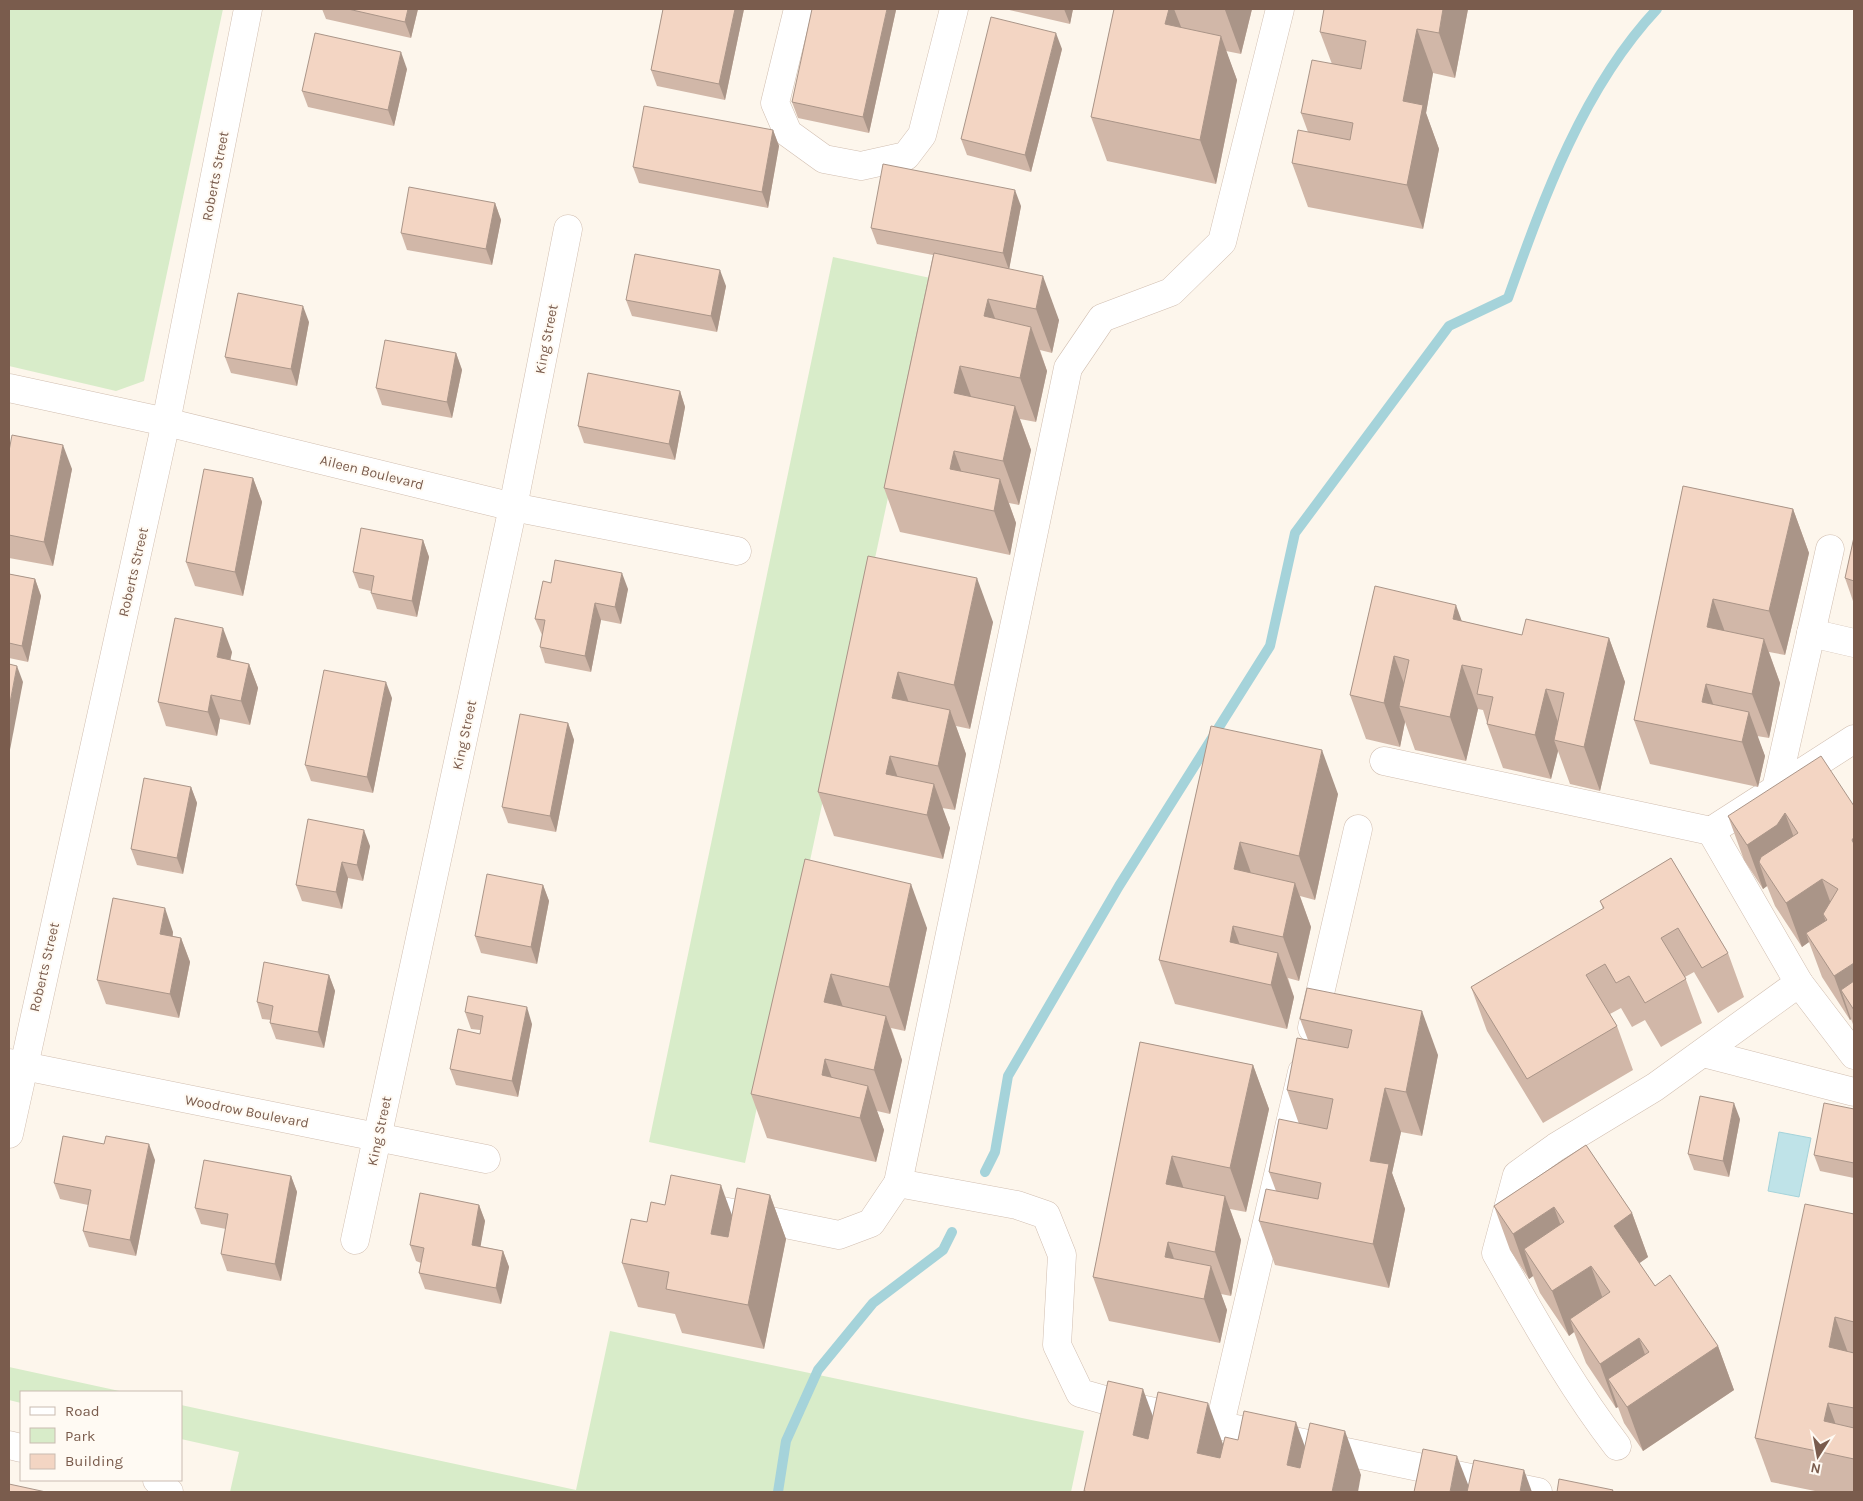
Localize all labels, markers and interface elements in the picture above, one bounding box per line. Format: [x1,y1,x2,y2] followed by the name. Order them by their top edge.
[198,130,233,222] street label: Roberts Street
[531,303,562,375] street label: King Street
[318,451,426,494] street label: Aileen Boulevard
[115,526,152,618] street label: Roberts Street
[449,699,480,771] street label: King Street
[26,921,63,1013] street label: Roberts Street
[183,1091,310,1132] street label: Woodrow Boulevard
[364,1095,395,1167] street label: King Street
[20,1391,182,1481] legend
[65,1402,100,1420] text: Road
[65,1427,95,1445] text: Park
[1793,1431,1843,1481] north arrow
[65,1452,123,1470] text: Building
[1809,1459,1822,1478] text: N

